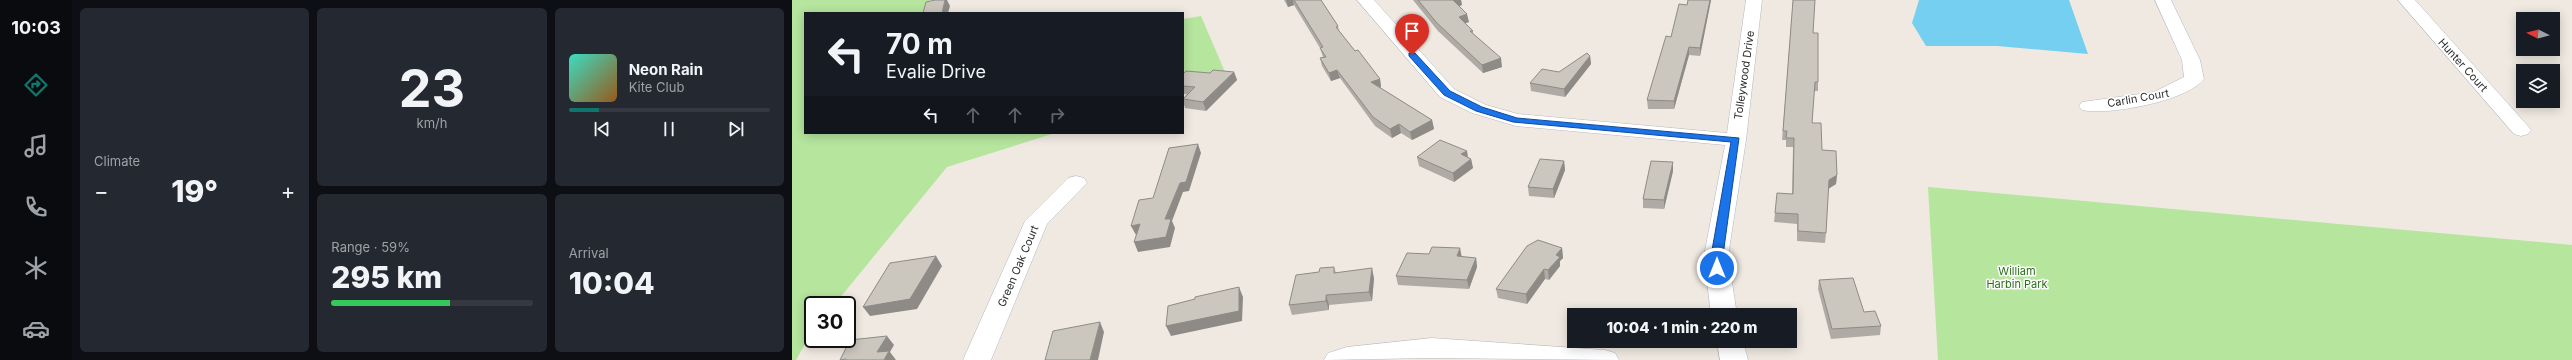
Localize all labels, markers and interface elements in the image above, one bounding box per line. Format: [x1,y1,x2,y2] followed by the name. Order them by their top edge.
[2516,12,2560,56] north arrow
[2516,12,2560,108] map controls
[1395,14,1429,55] pin
[11,17,61,38] text: 10:03
[1401,20,1423,42] icon: arrive
[886,27,953,61] text: 70 m
[820,28,872,80] icon: left
[1731,30,1757,120] street label: Tolleywood Drive
[2435,35,2491,95] street label: Hunter Court
[399,57,465,120] text: 23
[629,60,703,79] text: Neon Rain
[886,61,986,82] text: Evalie Drive
[2516,64,2560,108] button: layers
[22,71,50,99] icon: directions
[629,79,684,95] text: Kite Club
[2106,86,2170,110] street label: Carlin Court
[920,104,942,126] icon: left
[962,104,984,126] icon: ahead
[1004,104,1026,126] icon: ahead
[1046,104,1068,126] icon: right
[417,115,447,131] text: km/h
[591,118,613,140] icon: previous
[658,118,680,140] icon: pause
[725,118,747,140] icon: next
[22,132,50,160] icon: music
[94,153,140,169] text: Climate
[171,173,218,209] text: 19°
[94,178,109,204] text: −
[281,178,295,204] text: +
[22,193,50,221] icon: phone
[994,223,1042,309] street label: Green Oak Court
[331,239,410,255] text: Range · 59%
[569,245,609,261] text: Arrival
[1696,247,1738,289] position arrow
[22,254,50,282] icon: climate
[331,259,442,295] text: 295 km
[1986,264,2048,291] park label: William Harbin Park
[569,265,655,301] text: 10:04
[804,296,856,348] speed limit sign: 30
[22,315,50,343] icon: car
[1607,318,1757,337] text: 10:04 · 1 min · 220 m

